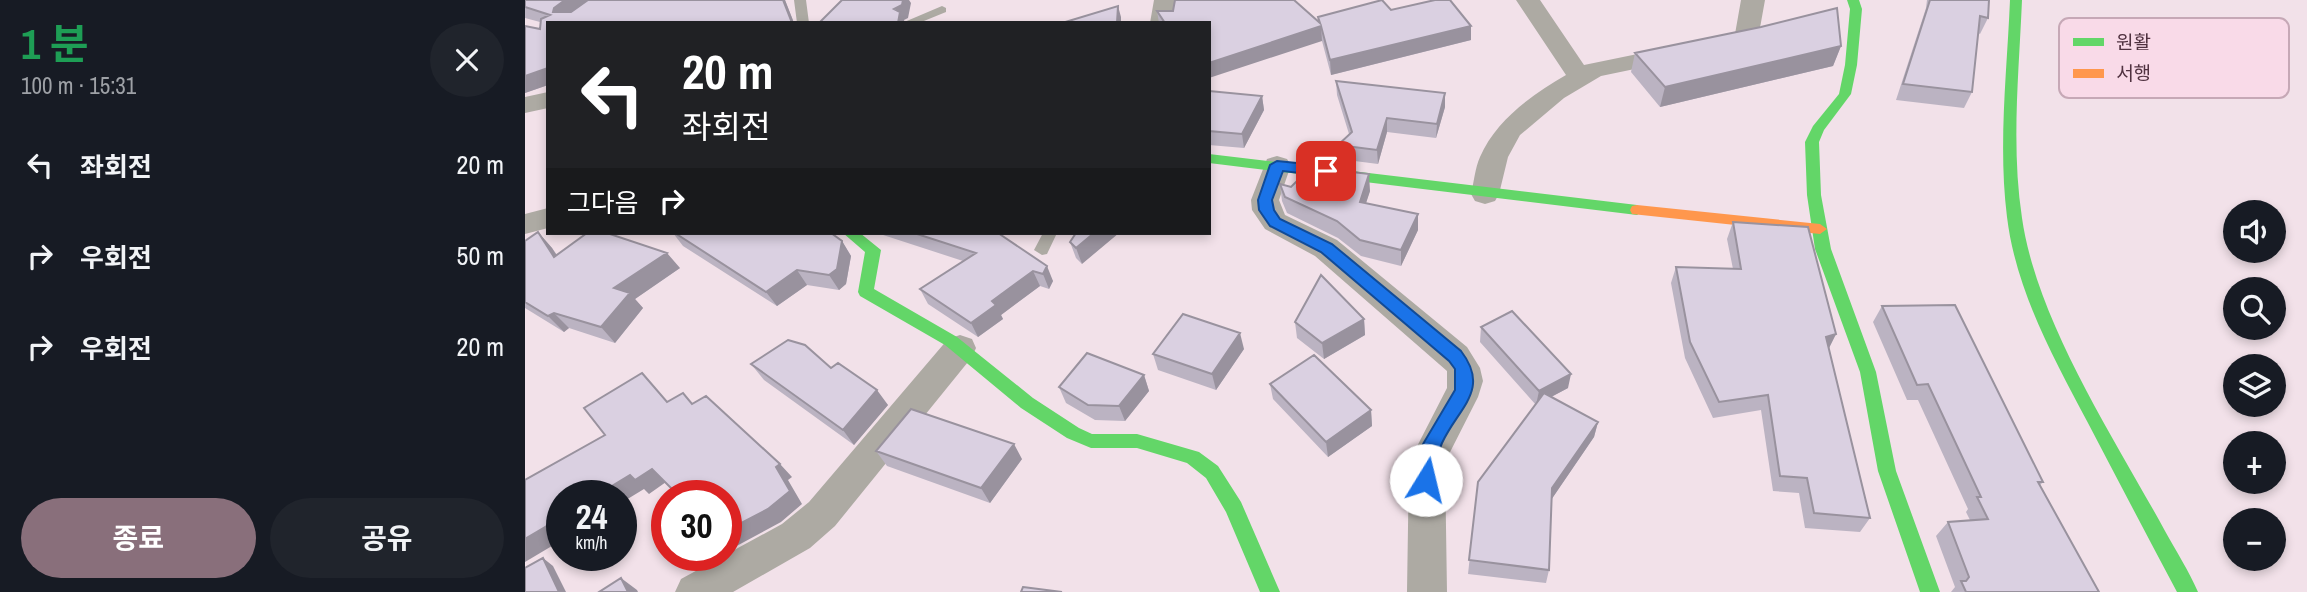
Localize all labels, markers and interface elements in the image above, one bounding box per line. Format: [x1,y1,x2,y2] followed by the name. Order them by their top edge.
[21,16,88,72] text: 1 분
[2059,18,2289,98] legend
[430,23,504,97] button: close
[2116,29,2151,55] text: 원활
[682,38,774,104] text: 20 m
[567,49,658,140] icon: left
[2116,60,2151,86] text: 서행
[21,70,136,101] text: 100 m · 15:31
[682,105,770,148] text: 좌회전
[1296,141,1356,201] pin
[21,146,59,184] icon: left
[457,147,504,182] text: 20 m
[80,149,152,184] text: 좌회전
[1307,152,1345,190] icon: arrive
[653,182,691,220] icon: right
[567,185,639,220] text: 그다음
[2223,200,2286,571] map controls
[2223,200,2286,263] button: sound
[21,237,59,275] icon: right
[457,238,504,273] text: 50 m
[80,240,152,275] text: 우회전
[2223,277,2286,340] button: search
[21,328,59,366] icon: right
[457,329,504,364] text: 20 m
[80,331,152,366] text: 우회전
[2223,354,2286,417] button: layers
[2223,431,2286,494] button: +
[1389,443,1463,517] position arrow
[651,480,742,571] speed limit sign: 30
[576,493,607,540] text: 24
[21,498,256,578] button: 종료
[270,498,504,578] button: 공유
[2223,508,2286,571] button: −
[576,530,608,555] text: km/h

